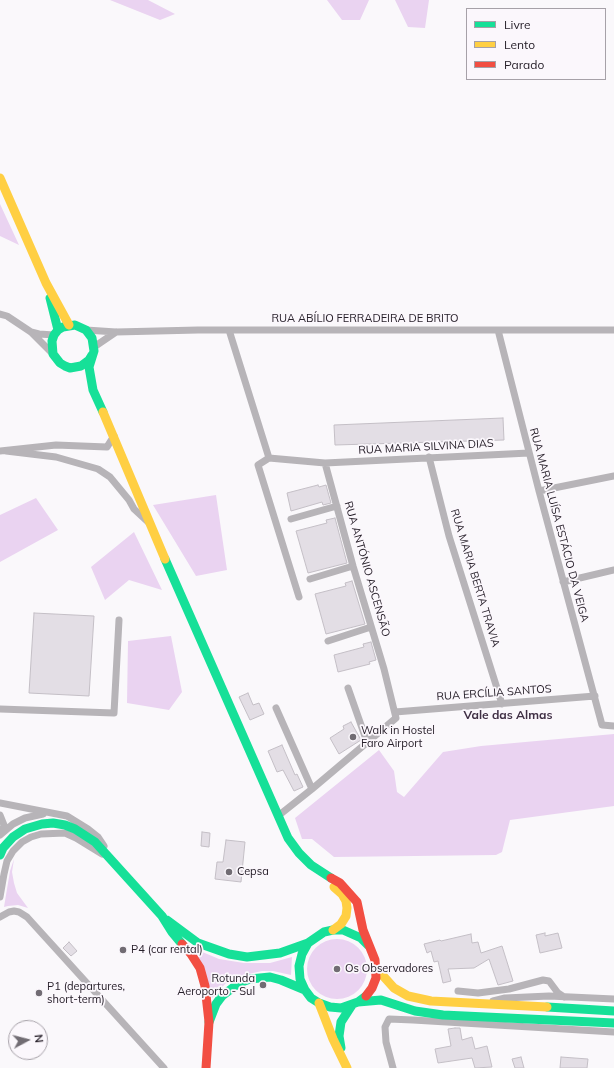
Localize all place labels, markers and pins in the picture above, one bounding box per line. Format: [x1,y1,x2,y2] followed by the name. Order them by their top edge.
[361,724,435,750] place label: Walk in Hostel Faro Airport
[348,732,358,742] marker: Walk in Hostel Faro Airport
[237,865,269,879] place label: Cepsa
[224,867,234,877] marker: Cepsa
[131,943,203,957] place label: P4 (car rental)
[118,945,128,955] marker: P4 (car rental)
[345,962,433,976] place label: Os Observadores
[332,964,342,974] marker: Os Observadores
[177,972,255,998] place label: Rotunda Aeroporto - Sul
[47,980,125,1006] place label: P1 (departures, short-term)
[258,980,268,990] marker: Rotunda Aeroporto - Sul
[34,988,44,998] marker: P1 (departures, short-term)

